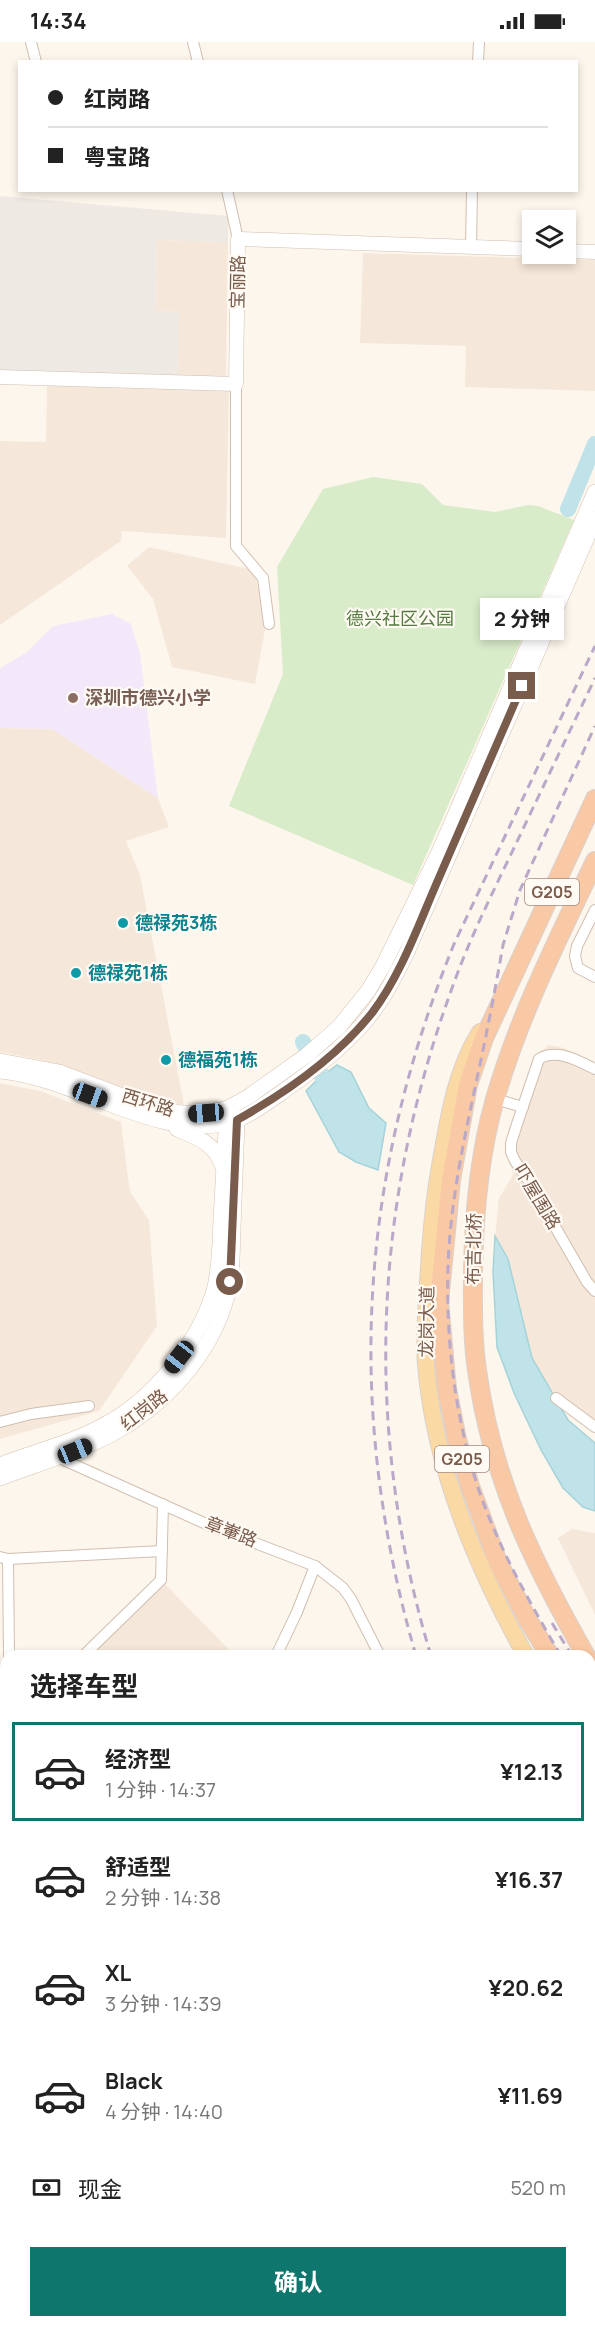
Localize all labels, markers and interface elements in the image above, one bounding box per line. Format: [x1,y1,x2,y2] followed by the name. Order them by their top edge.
[30,6,87,36] text: 14:34
[84,84,150,114] text: 红岗路
[84,142,150,172] text: 粤宝路
[522,210,576,264] map controls
[522,210,576,264] button: layers
[225,255,249,309] street label: 宝丽路
[480,599,564,641] callout: 2 分钟
[494,605,550,632] text: 2 分钟
[346,606,454,630] park label: 德兴社区公园
[508,672,535,699] route end
[85,685,211,709] place label: 深圳市德兴小学
[66,691,80,705] marker: 深圳市德兴小学
[525,879,579,905] road number: G205
[135,910,217,934] place label: 德禄苑3栋
[116,916,130,930] marker: 德禄苑3栋
[88,960,168,984] place label: 德禄苑1栋
[69,966,83,980] marker: 德禄苑1栋
[178,1047,258,1071] place label: 德福苑1栋
[159,1053,173,1067] marker: 德福苑1栋
[70,1080,110,1110] car
[119,1083,178,1121] street label: 西环路
[187,1103,225,1123] car
[509,1159,567,1234] street label: 吓屋围路
[460,1213,486,1285] street label: 布吉北桥
[216,1268,243,1295] route start
[413,1286,439,1358] street label: 龙岗大道
[161,1337,197,1377] car
[115,1383,172,1435] street label: 红岗路
[55,1436,95,1466] car
[435,1446,489,1472] road number: G205
[202,1510,261,1552] street label: 章輋路
[30,1667,138,1704] text: 选择车型
[105,1744,171,1774] text: 经济型
[33,1745,87,1799] icon: car
[500,1757,563,1787] text: ¥12.13
[105,1776,216,1803] text: 1 分钟 · 14:37
[105,1852,171,1882] text: 舒适型
[33,1853,87,1907] icon: car
[495,1865,563,1895] text: ¥16.37
[105,1884,221,1911] text: 2 分钟 · 14:38
[105,1958,131,1988] text: XL
[33,1961,87,2015] icon: car
[489,1973,563,2003] text: ¥20.62
[105,1990,222,2017] text: 3 分钟 · 14:39
[105,2066,162,2096] text: Black
[33,2069,87,2123] icon: car
[498,2081,563,2111] text: ¥11.69
[105,2098,223,2125] text: 4 分钟 · 14:40
[30,2171,63,2204] icon: cash
[78,2174,122,2204] text: 现金
[510,2174,566,2201] text: 520 m
[30,2247,566,2316] button: 确认

